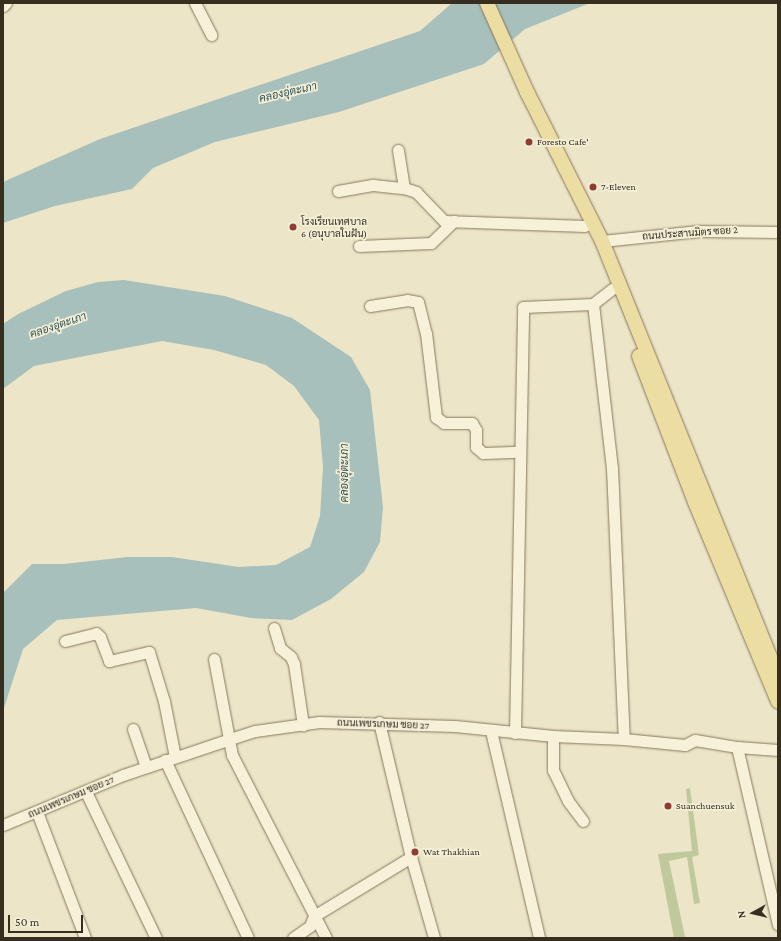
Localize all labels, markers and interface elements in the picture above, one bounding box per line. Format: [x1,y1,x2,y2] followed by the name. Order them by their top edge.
[258,79,318,105] water label: คลองอุ่ตะเภา
[537,136,588,148] place label: Foresto Cafe'
[524,137,534,147] marker: Foresto Cafe'
[601,181,636,193] place label: 7-Eleven
[588,182,598,192] marker: 7-Eleven
[301,215,367,238] place label: โรงเรียนเทศบาล 6 (อนุบาลในฝัน)
[288,222,298,232] marker: โรงเรียนเทศบาล 6 (อนุบาลในฝัน)
[642,224,738,242] street label: ถนนประสานมิตร ซอย 2
[28,309,88,341] water label: คลองอุ่ตะเภา
[337,444,351,502] water label: คลองอุ่ตะเภา
[337,716,429,732] street label: ถนนเพชรเกษม ซอย 27
[26,773,116,821] street label: ถนนเพชรเกษม ซอย 27
[676,800,735,812] place label: Suanchuensuk
[663,801,673,811] marker: Suanchuensuk
[423,846,480,858] place label: Wat Thakhian
[410,847,420,857] marker: Wat Thakhian
[733,893,773,933] north arrow
[10,907,85,933] scale bar
[735,910,748,919] text: N
[15,915,39,929] text: 50 m

